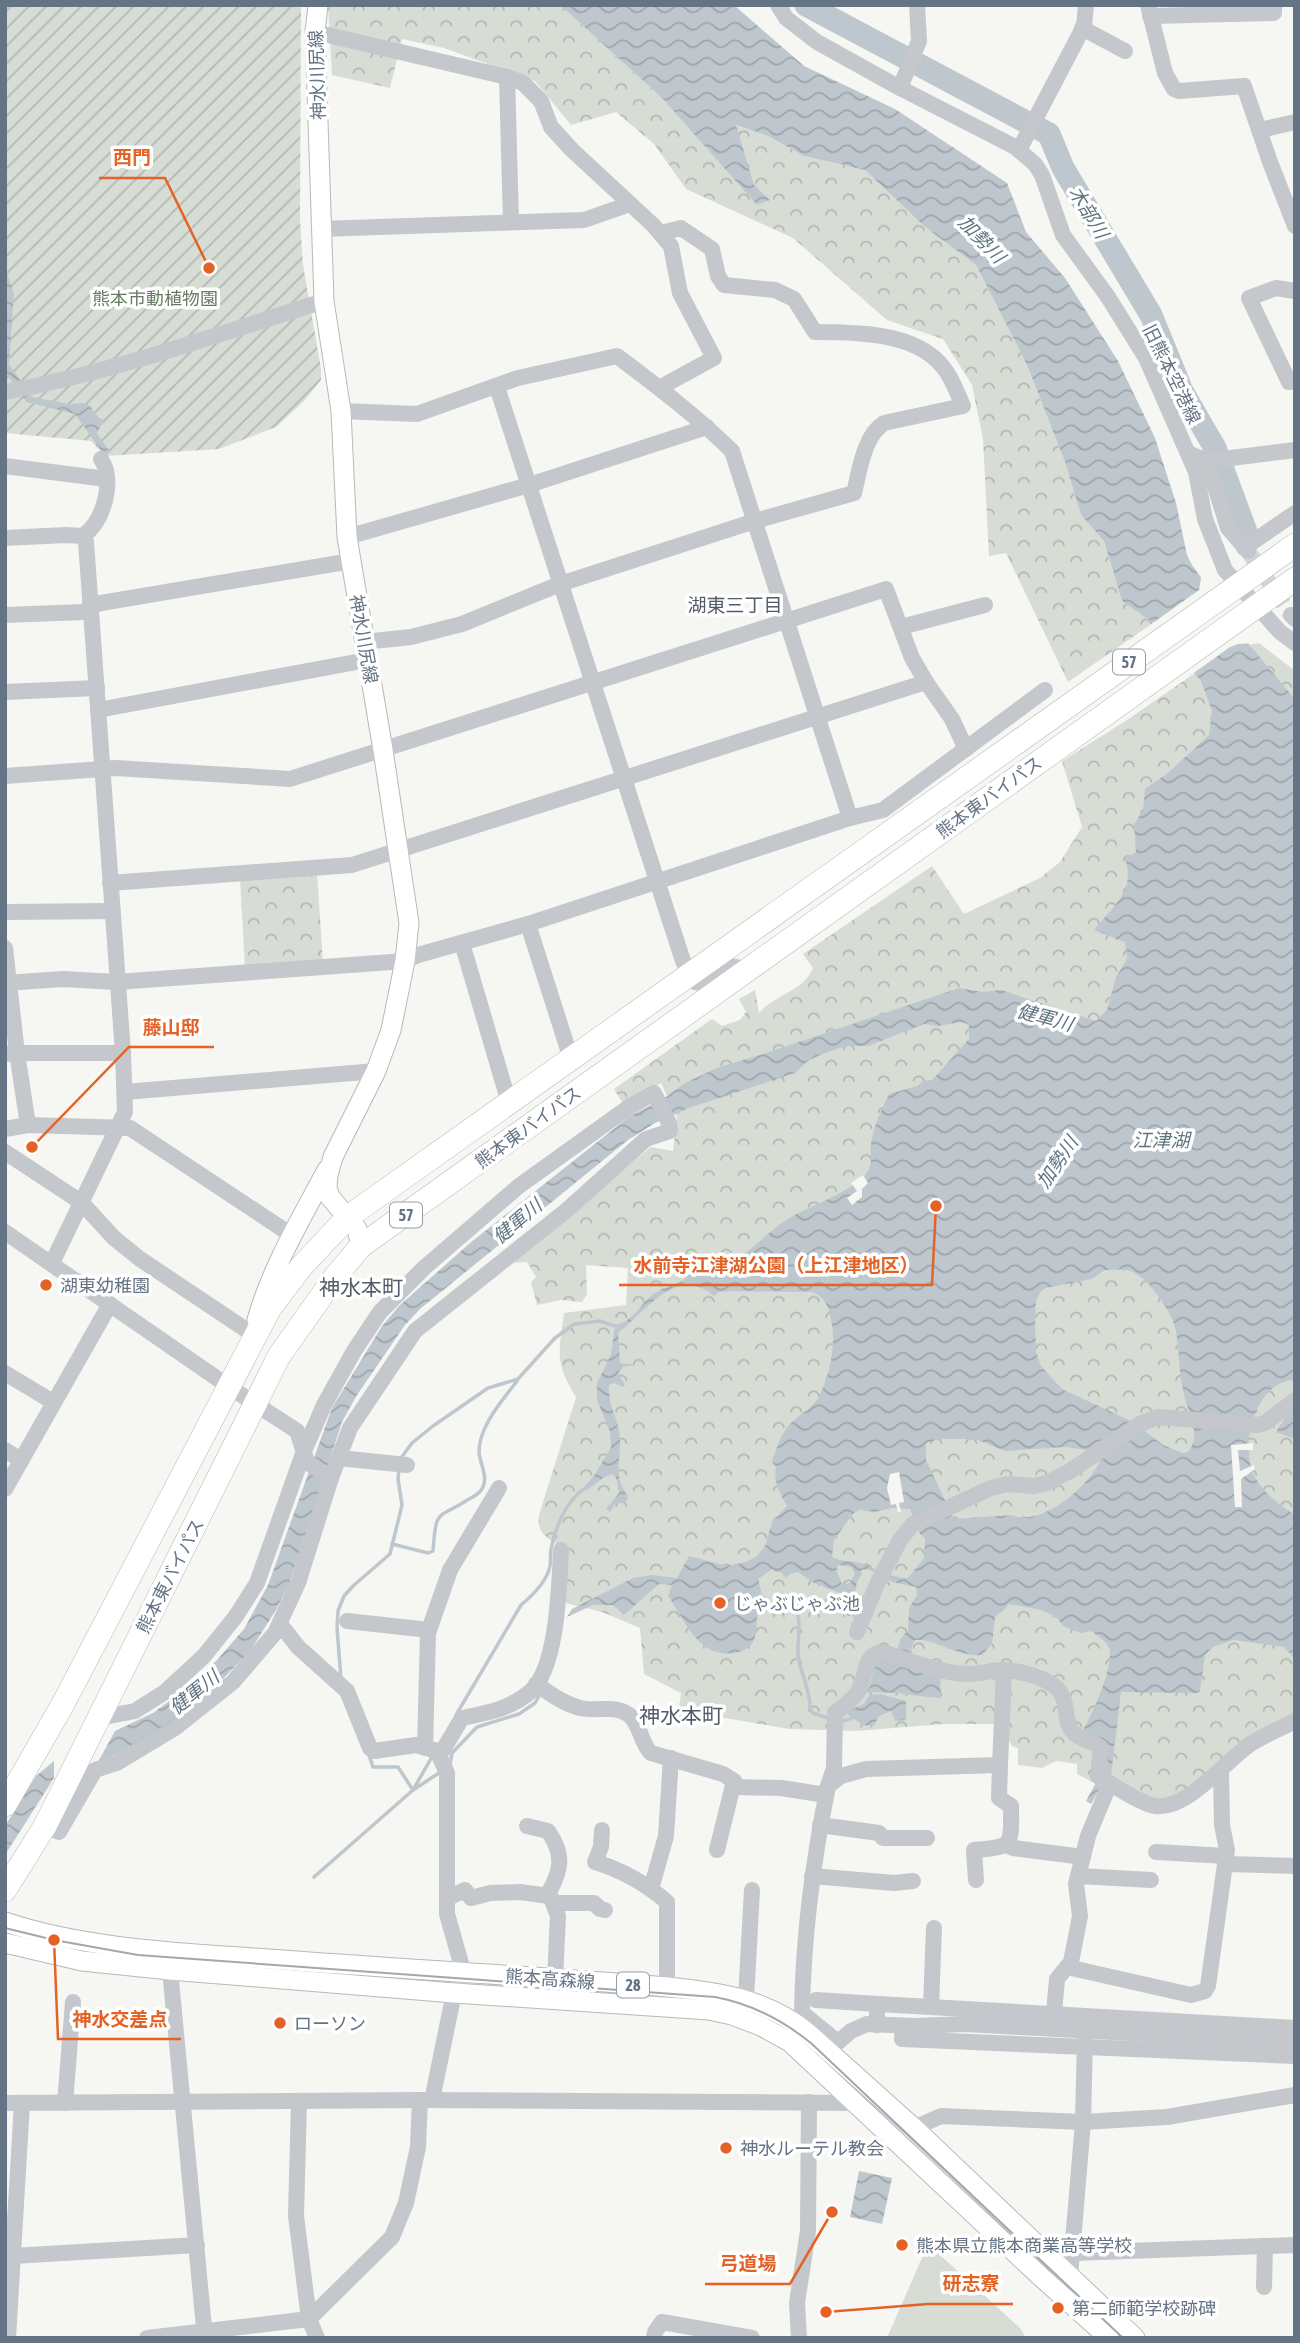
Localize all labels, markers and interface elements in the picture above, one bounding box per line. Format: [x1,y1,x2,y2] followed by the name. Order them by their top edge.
[305,30,329,120] street label: 神水川尻線
[99,138,165,178] callout: 西門
[113,146,151,168] text: 西門
[1065,182,1114,244] water label: 木部川
[954,211,1011,269] water label: 加勢川
[92,288,218,309] park label: 熊本市動植物園
[1139,321,1205,427] street label: 旧熊本空港線
[346,593,382,685] street label: 神水川尻線
[687,594,783,616] district label: 湖東三丁目
[1113,650,1145,674] road number: 57
[932,752,1046,842] street label: 熊本東バイパス
[1015,999,1077,1036] water label: 健軍川
[129,1007,214,1047] callout: 藤山邸
[142,1016,200,1038] text: 藤山邸
[471,1082,585,1172] street label: 熊本東バイパス
[1132,1129,1192,1151] water label: 江津湖
[1032,1131,1083,1192] water label: 加勢川
[488,1193,547,1248] water label: 健軍川
[390,1203,422,1228] road number: 57
[619,1245,932,1285] callout: 水前寺江津湖公園（上江津地区）
[633,1254,919,1276] text: 水前寺江津湖公園（上江津地区）
[60,1275,150,1296] place label: 湖東幼稚園
[319,1275,403,1299] district label: 神水本町
[38,1277,54,1293] marker: 湖東幼稚園
[132,1515,208,1637] street label: 熊本東バイパス
[734,1593,860,1614] place label: じゃぶじゃぶ池
[712,1595,728,1611] marker: じゃぶじゃぶ池
[165,1664,225,1718] water label: 健軍川
[639,1703,723,1727] district label: 神水本町
[504,1965,596,1993] street label: 熊本高森線
[617,1972,649,1997] road number: 28
[58,1999,181,2039] callout: 神水交差点
[72,2008,168,2030] text: 神水交差点
[294,2013,366,2034] place label: ローソン
[272,2015,288,2031] marker: ローソン
[740,2138,884,2159] place label: 神水ルーテル教会
[718,2140,734,2156] marker: 神水ルーテル教会
[916,2235,1132,2256] place label: 熊本県立熊本商業高等学校
[894,2237,910,2253] marker: 熊本県立熊本商業高等学校
[705,2244,790,2284] callout: 弓道場
[719,2252,777,2274] text: 弓道場
[928,2264,1013,2304] callout: 研志寮
[942,2272,1000,2294] text: 研志寮
[1072,2298,1216,2319] place label: 第二師範学校跡碑
[1050,2300,1066,2316] marker: 第二師範学校跡碑

